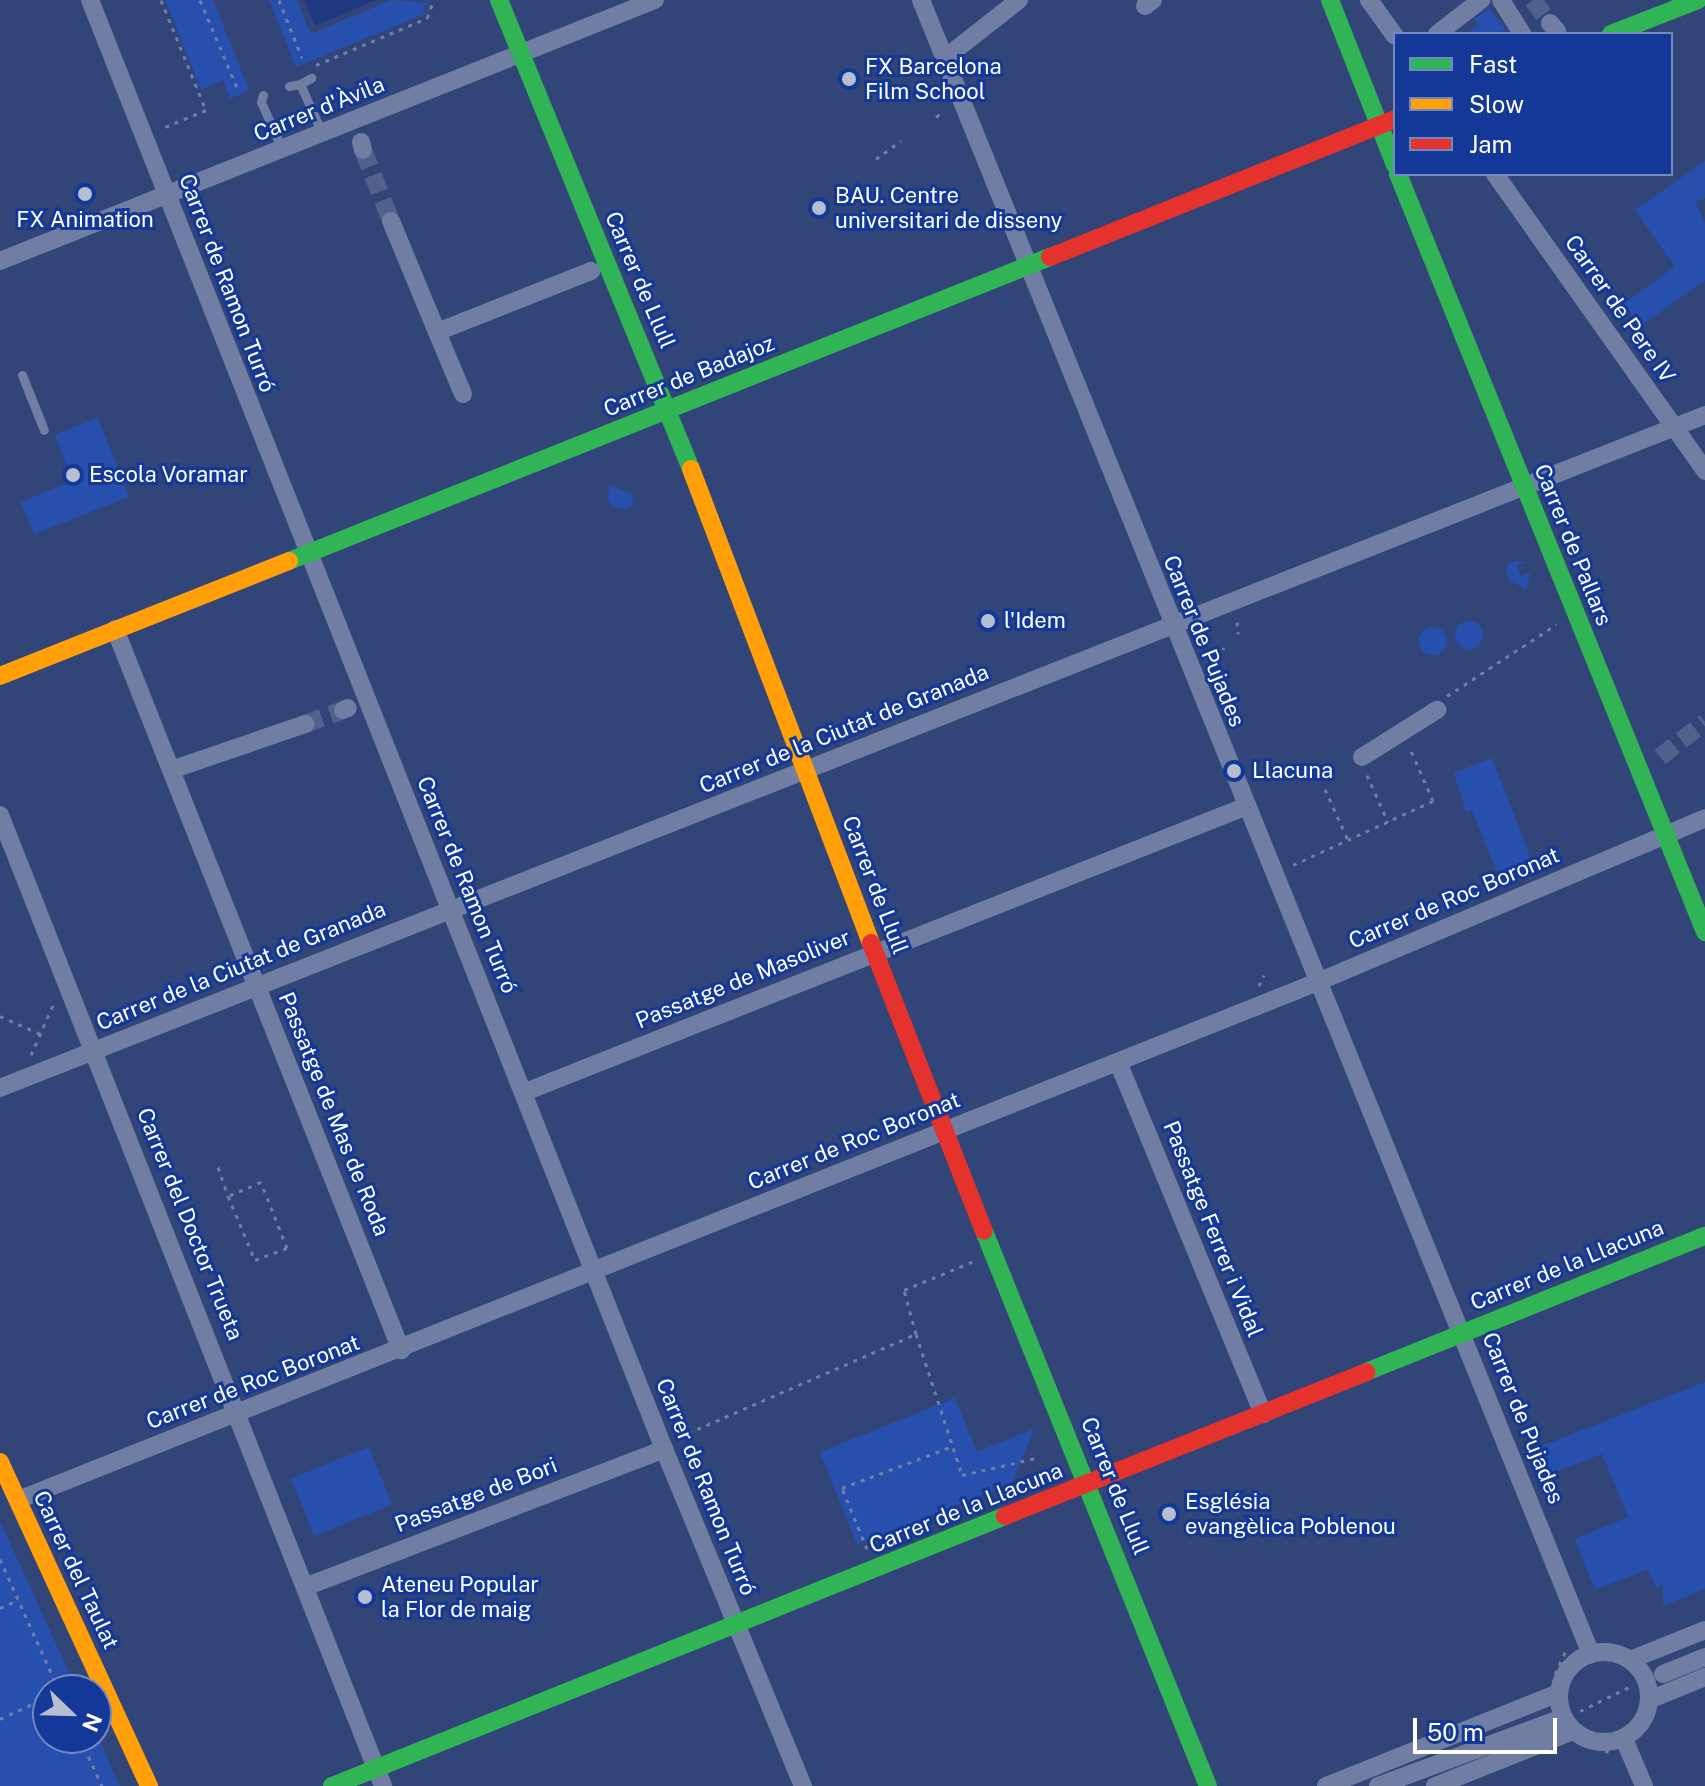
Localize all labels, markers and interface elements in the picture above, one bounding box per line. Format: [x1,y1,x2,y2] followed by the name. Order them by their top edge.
[1393,32,1673,176] legend
[1469,50,1517,78] text: Fast
[865,53,1002,104] place label: FX Barcelona Film School
[840,70,858,88] marker: FX Barcelona Film School
[250,71,388,147] street label: Carrer d'Àvila
[1469,90,1524,118] text: Slow
[1469,130,1512,158] text: Jam
[173,170,281,396] street label: Carrer de Ramon Turró
[835,182,1063,234] place label: BAU. Centre universitari de disseny
[76,185,94,203] marker: FX Animation
[810,199,828,217] marker: BAU. Centre universitari de disseny
[16,207,154,233] place label: FX Animation
[599,207,681,353] street label: Carrer de Llull
[1559,230,1681,388] street label: Carrer de Pere IV
[600,330,778,422] street label: Carrer de Badajoz
[1529,460,1617,630] street label: Carrer de Pallars
[89,462,248,488] place label: Escola Voramar
[64,466,82,484] marker: Escola Voramar
[1158,551,1250,731] street label: Carrer de Pujades
[1004,608,1066,634] place label: l'Idem
[979,612,997,630] marker: l'Idem
[695,659,993,799] street label: Carrer de la Ciutat de Granada
[1252,758,1333,784] place label: Llacuna
[1223,760,1245,782] marker: Llacuna
[411,772,523,998] street label: Carrer de Ramon Turró
[836,812,914,958] street label: Carrer de Llull
[1344,842,1564,954] street label: Carrer de Roc Boronat
[92,896,390,1036] street label: Carrer de la Ciutat de Granada
[632,924,854,1034] street label: Passatge de Masoliver
[273,988,395,1240] street label: Passatge de Mas de Roda
[744,1086,964,1196] street label: Carrer de Roc Boronat
[131,1104,249,1344] street label: Carrer del Doctor Trueta
[1157,1117,1269,1341] street label: Passatge Ferrer i Vidal
[1466,1214,1668,1316] street label: Carrer de la Llacuna
[1477,1328,1569,1508] street label: Carrer de Pujades
[142,1329,364,1435] street label: Carrer de Roc Boronat
[650,1374,762,1600] street label: Carrer de Ramon Turró
[1075,1413,1155,1559] street label: Carrer de Llull
[391,1452,561,1538] street label: Passatge de Bori
[865,1457,1067,1559] street label: Carrer de la Llacuna
[28,1487,124,1653] street label: Carrer del Taulat
[1185,1488,1396,1540] place label: Església evangèlica Poblenou
[1160,1505,1178,1523] marker: Església evangèlica Poblenou
[381,1571,539,1622] place label: Ateneu Popular la Flor de maig
[356,1588,374,1606] marker: Ateneu Popular la Flor de maig
[32,1674,112,1754] north arrow
[1417,1702,1561,1752] scale bar
[77,1710,108,1736] text: N
[1427,1718,1484,1746] text: 50 m

